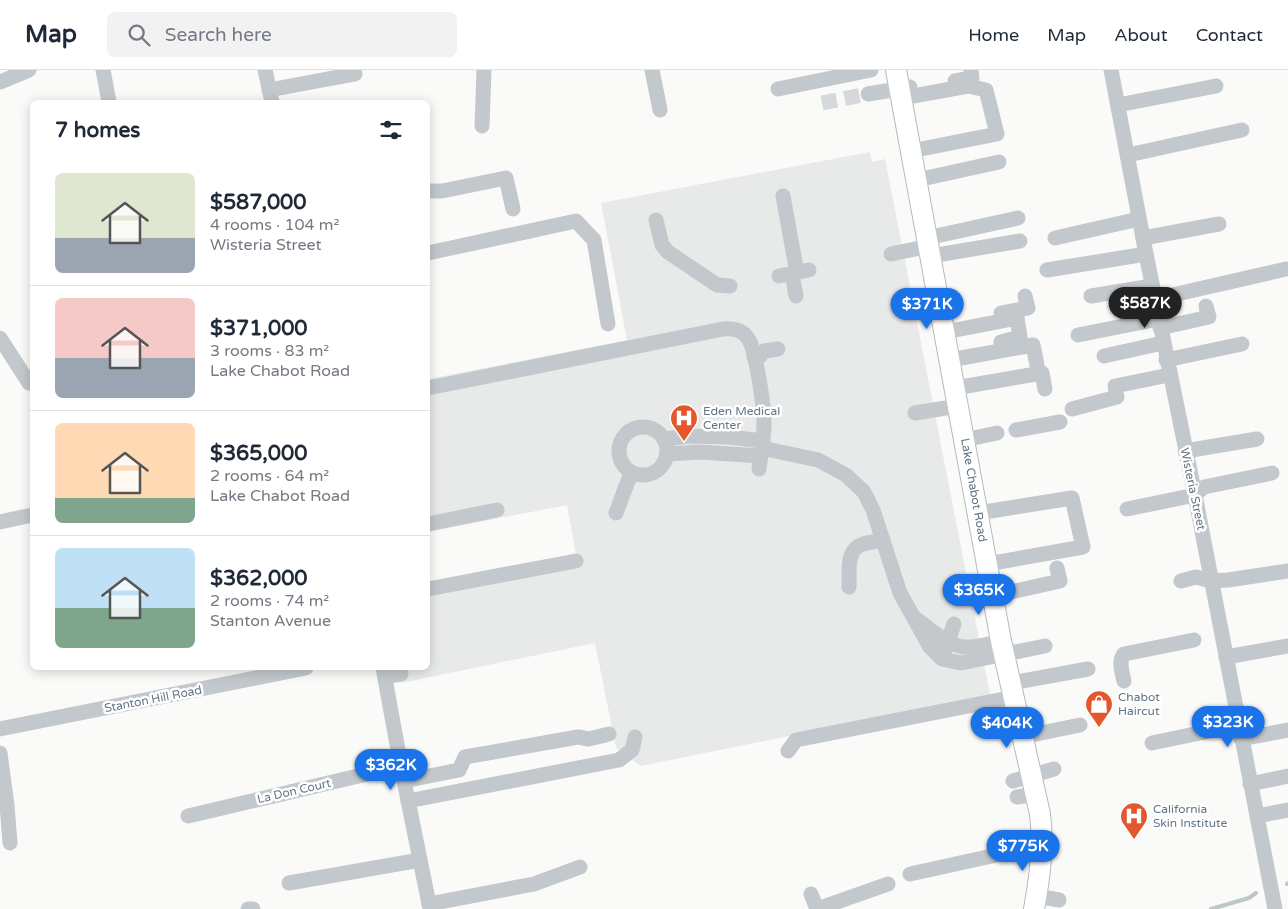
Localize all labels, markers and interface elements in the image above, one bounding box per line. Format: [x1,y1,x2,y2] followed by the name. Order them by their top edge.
[107,12,457,57] search box
[25,20,77,49] text: Map
[125,21,153,49] icon: search
[165,24,272,46] text: Search here
[968,24,1019,46] text: Home
[1047,24,1086,46] text: Map
[1114,24,1168,46] text: About
[1196,24,1263,46] text: Contact
[377,116,405,144] icon: filters
[55,118,140,143] text: 7 homes
[210,190,306,215] text: $587,000
[95,193,155,253] icon: home
[210,215,339,235] text: 4 rooms · 104 m²
[210,235,322,255] text: Wisteria Street
[1110,286,1180,329] pin: $587K
[892,288,962,330] pin: $371K
[1120,293,1170,313] text: $587K
[902,294,952,314] text: $371K
[210,316,308,341] text: $371,000
[95,318,155,378] icon: home
[210,341,329,361] text: 3 rooms · 83 m²
[210,361,350,381] text: Lake Chabot Road
[669,403,699,442] hospital icon: Eden Medical Center
[703,404,780,432] place label: Eden Medical Center
[958,437,990,543] street label: Lake Chabot Road
[210,441,307,466] text: $365,000
[95,443,155,503] icon: home
[1177,447,1209,532] street label: Wisteria Street
[210,466,329,486] text: 2 rooms · 64 m²
[210,486,350,506] text: Lake Chabot Road
[210,566,308,591] text: $362,000
[95,568,155,628] icon: home
[944,574,1014,616] pin: $365K
[954,580,1004,600] text: $365K
[210,591,329,611] text: 2 rooms · 74 m²
[210,611,331,631] text: Stanton Avenue
[103,683,203,715] street label: Stanton Hill Road
[1084,689,1114,728] shop icon: Chabot Haircut
[1118,690,1160,718] place label: Chabot Haircut
[972,706,1042,749] pin: $404K
[1193,706,1263,748] pin: $323K
[1203,712,1253,732] text: $323K
[982,713,1032,733] text: $404K
[356,748,426,791] pin: $362K
[366,755,416,775] text: $362K
[256,776,333,806] street label: La Don Court
[1119,801,1149,840] hospital icon: California Skin Institute
[1153,802,1228,830] place label: California Skin Institute
[988,830,1058,872] pin: $775K
[998,836,1048,856] text: $775K

